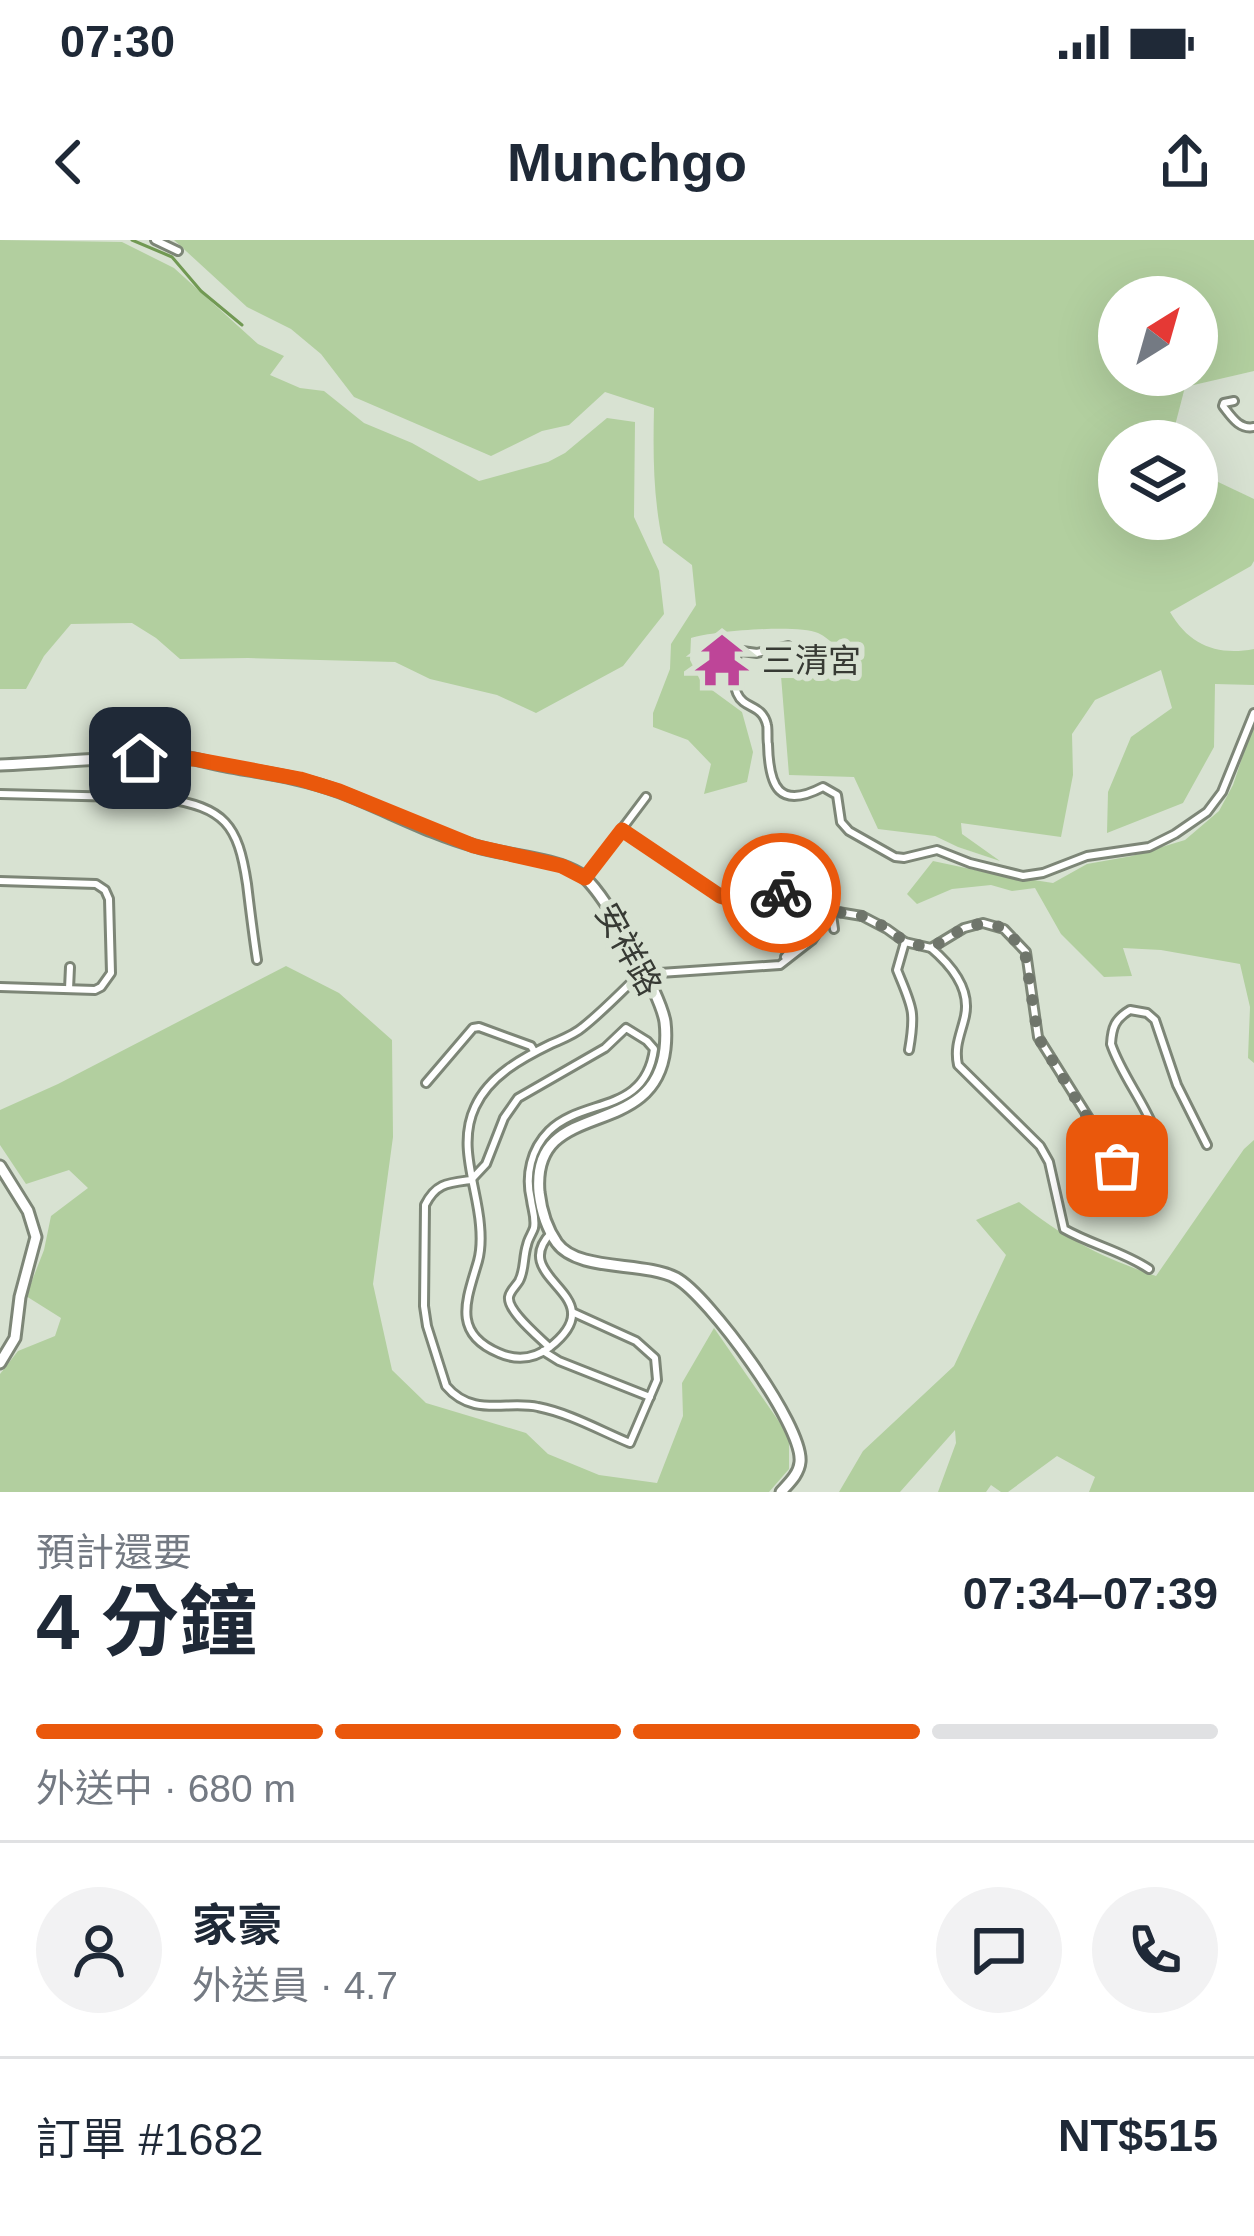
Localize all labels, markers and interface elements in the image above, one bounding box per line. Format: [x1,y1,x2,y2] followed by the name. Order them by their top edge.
[60,16,175,67] text: 07:30
[36,129,102,195] icon: back
[1152,129,1218,195] icon: share
[507,132,747,192] text: Munchgo
[1098,276,1218,396] north arrow
[1098,276,1218,540] map controls
[1098,420,1218,540] button: layers
[693,631,751,689] temple icon: 三清宮
[762,642,861,679] place label: 三清宮
[89,707,191,809] pin
[107,725,173,791] icon: home
[721,833,841,953] courier
[748,860,814,926] icon: bike
[588,897,669,1002] street label: 安祥路
[1066,1115,1168,1217] pin
[1084,1133,1150,1199] icon: bag
[36,1531,192,1574] text: 預計還要
[963,1568,1218,1619] text: 07:34–07:39
[36,1578,257,1666] text: 4 分鐘
[36,1767,296,1810] text: 外送中 · 680 m
[36,1887,162,2013] button: person
[936,1887,1062,2013] button: chat
[1092,1887,1218,2013] button: phone
[192,1900,282,1951] text: 家豪
[192,1964,398,2007] text: 外送員 · 4.7
[1058,2110,1218,2161] text: NT$515
[36,2114,264,2165] text: 訂單 #1682

